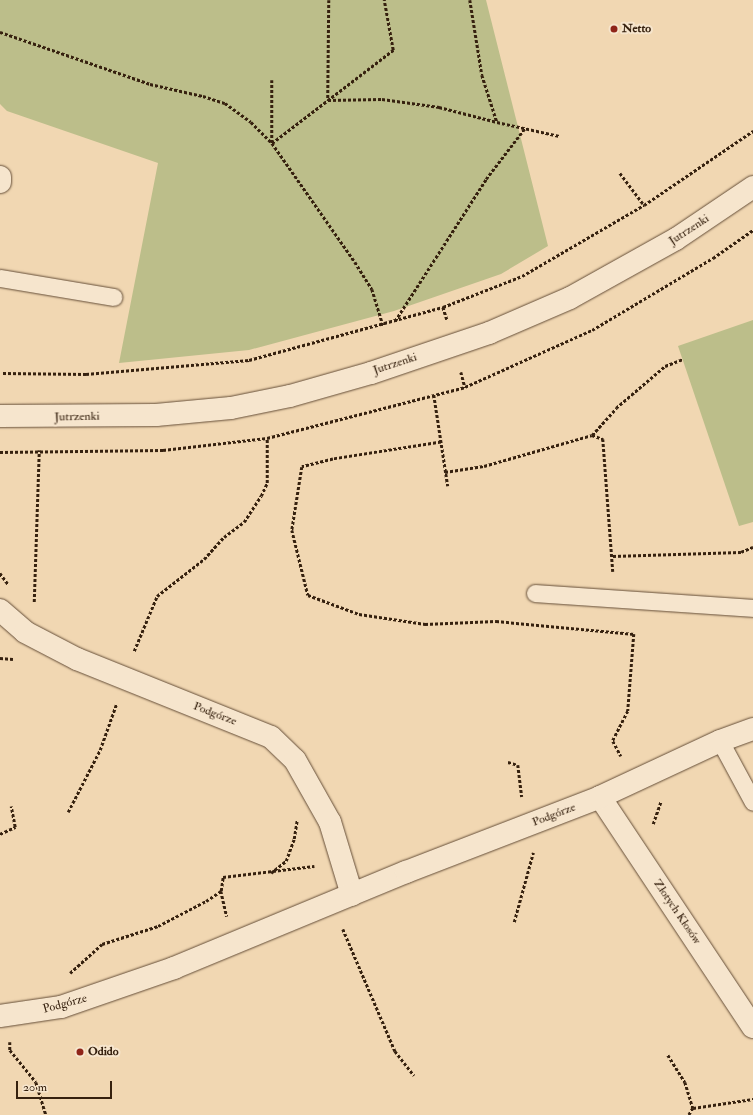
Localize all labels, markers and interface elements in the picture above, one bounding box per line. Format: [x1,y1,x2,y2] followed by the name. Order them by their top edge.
[622,22,651,36] place label: Netto
[609,24,619,34] marker: Netto
[666,212,712,248] street label: Jutrzenki
[371,350,419,378] street label: Jutrzenki
[54,409,100,425] street label: Jutrzenki
[191,699,239,729] street label: Podgórze
[530,800,578,830] street label: Podgórze
[650,877,704,947] street label: Złotych Kłosów
[41,991,89,1017] street label: Podgórze
[88,1045,118,1059] place label: Odido
[75,1047,85,1057] marker: Odido
[18,1073,114,1099] scale bar
[23,1080,47,1095] text: 20 m

